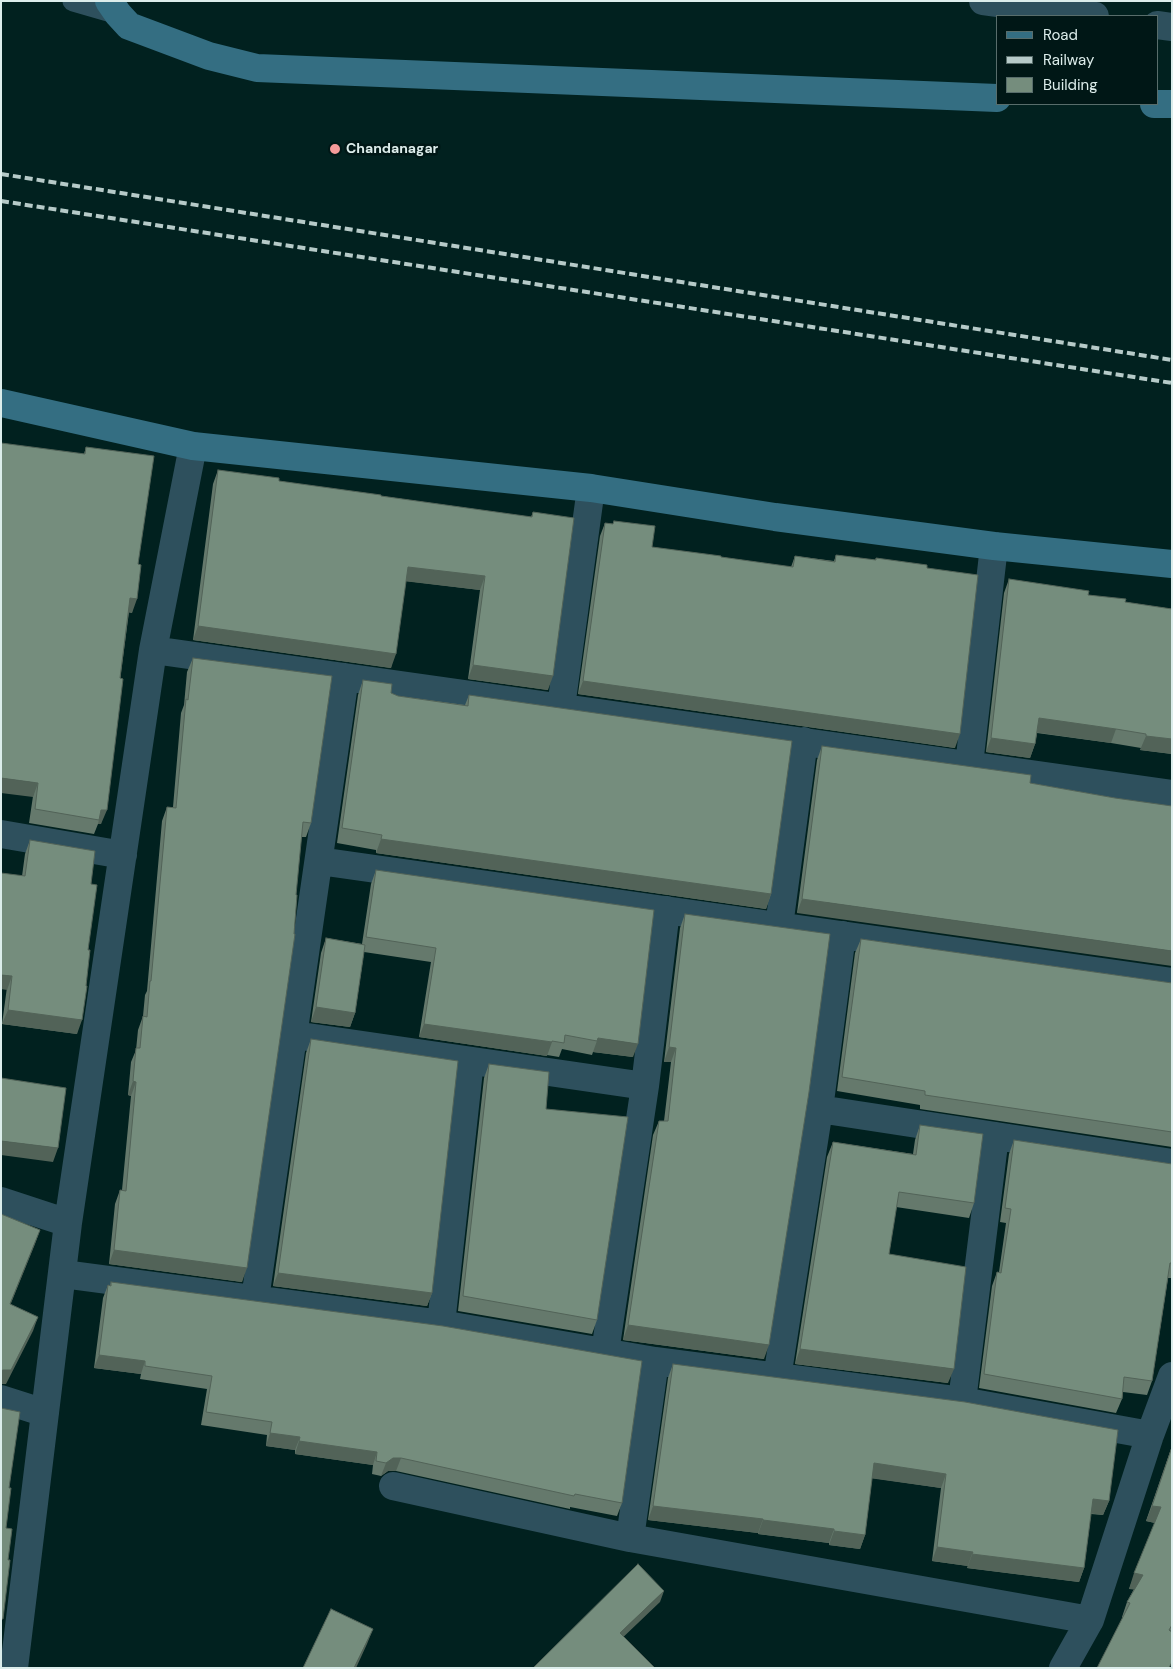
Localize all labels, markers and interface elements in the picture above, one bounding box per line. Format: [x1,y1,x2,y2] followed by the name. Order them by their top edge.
[996,15,1158,105] legend
[1043,25,1078,45] text: Road
[1043,50,1094,70] text: Railway
[1043,75,1098,95] text: Building
[346,141,438,157] place label: Chandanagar
[328,142,342,156] marker: Chandanagar

